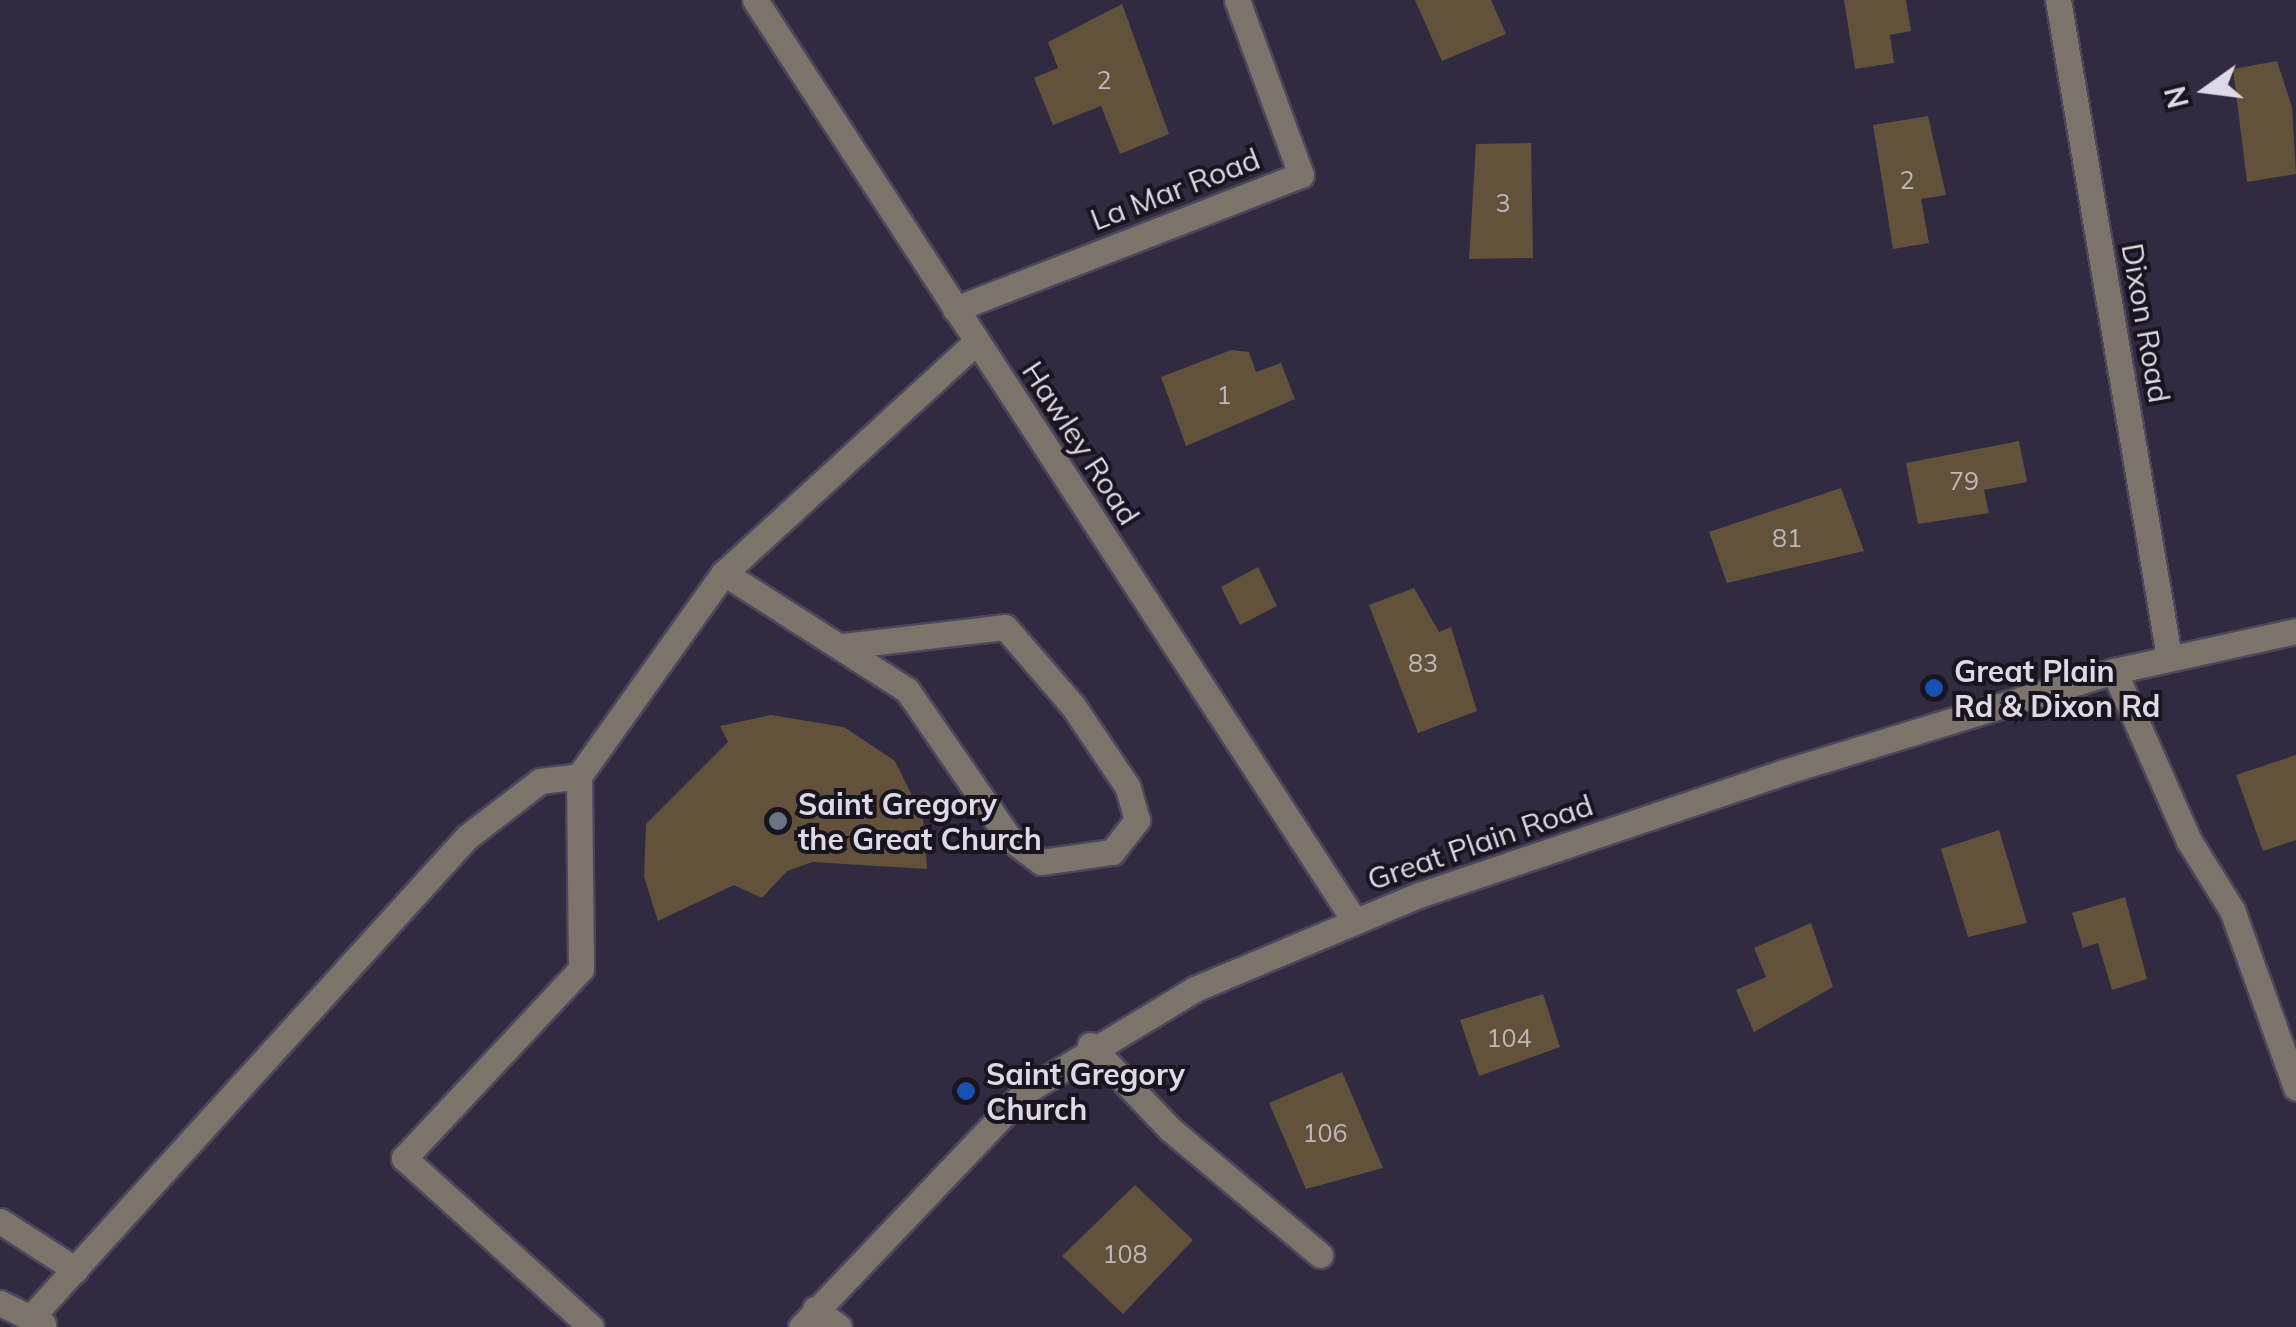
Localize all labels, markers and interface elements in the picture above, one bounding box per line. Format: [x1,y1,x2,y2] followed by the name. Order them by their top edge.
[2156,40,2256,140] north arrow
[1097,65,1111,95] house number: 2
[2157,83,2196,112] text: N
[1085,140,1265,238] street label: La Mar Road
[1900,165,1914,195] house number: 2
[1496,188,1510,218] house number: 3
[2114,240,2178,406] street label: Dixon Road
[1015,355,1147,531] street label: Hawley Road
[1217,380,1231,410] house number: 1
[1949,466,1979,496] house number: 79
[1772,523,1802,553] house number: 81
[1408,648,1438,678] house number: 83
[1954,653,2160,724] place label: Great Plain Rd & Dixon Rd
[1923,677,1945,699] marker: Great Plain Rd & Dixon Rd
[798,786,1042,856] place label: Saint Gregory the Great Church
[1363,787,1597,897] street label: Great Plain Road
[767,810,789,832] marker: Saint Gregory the Great Church
[1487,1023,1531,1053] house number: 104
[986,1056,1185,1126] place label: Saint Gregory Church
[955,1080,977,1102] marker: Saint Gregory Church
[1303,1118,1347,1148] house number: 106
[1103,1239,1147,1269] house number: 108

